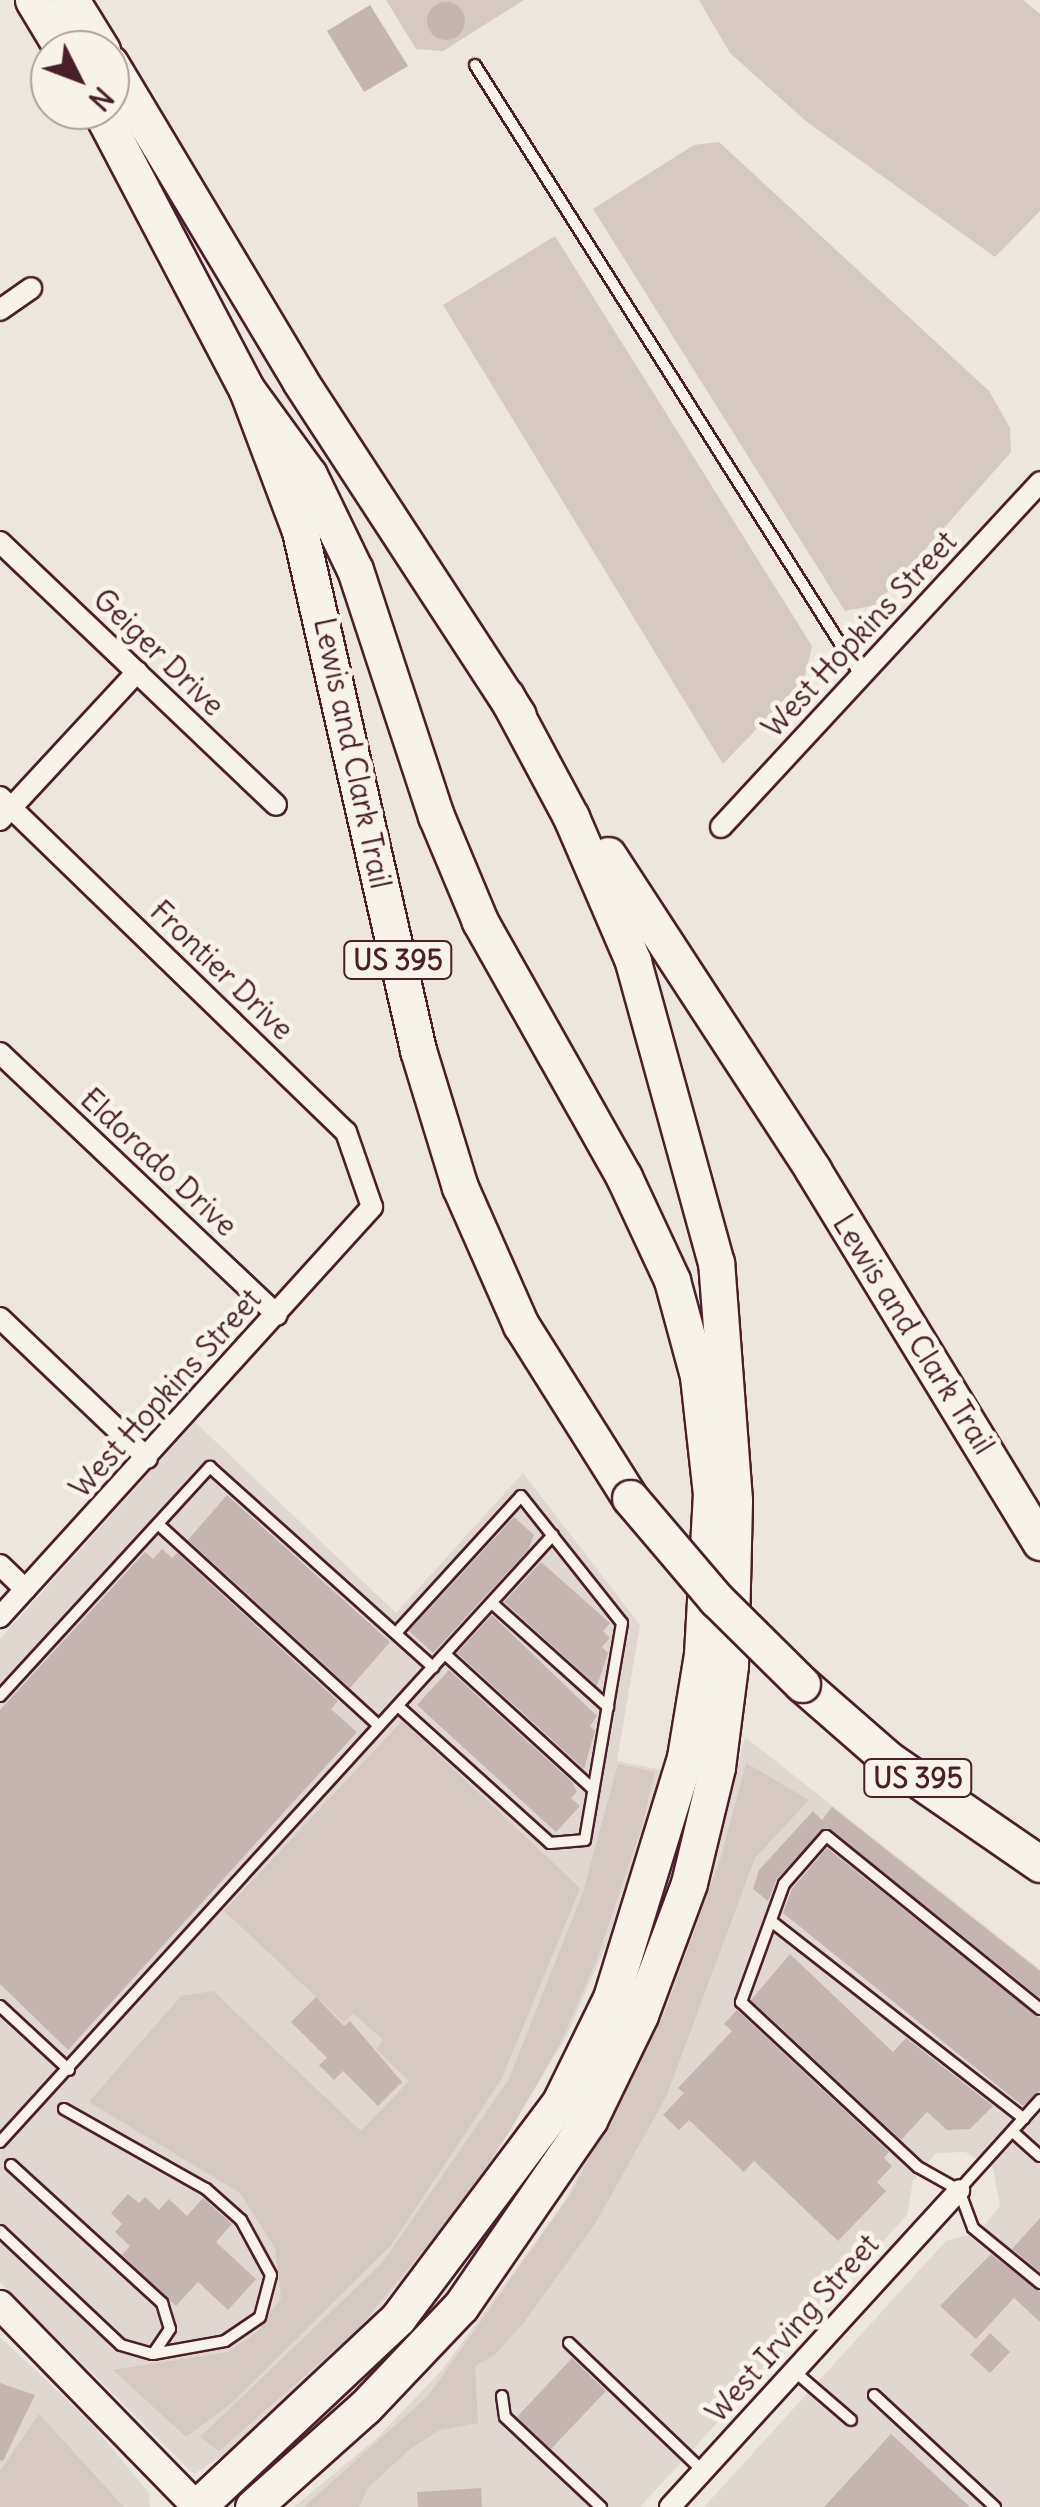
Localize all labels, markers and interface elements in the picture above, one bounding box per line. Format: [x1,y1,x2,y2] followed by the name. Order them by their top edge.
[30,30,130,130] north arrow
[81,79,121,118] text: N
[754,523,964,745] street label: West Hopkins Street
[86,581,232,723] street label: Geiger Drive
[307,614,399,892] street label: Lewis and Clark Trail
[143,893,301,1047] street label: Frontier Drive
[343,937,453,983] road number: US 395
[73,1081,245,1243] street label: Eldorado Drive
[826,1207,1002,1461] street label: Lewis and Clark Trail
[62,1281,268,1505] street label: West Hopkins Street
[863,1755,973,1801] road number: US 395
[698,2226,886,2430] street label: West Irving Street

